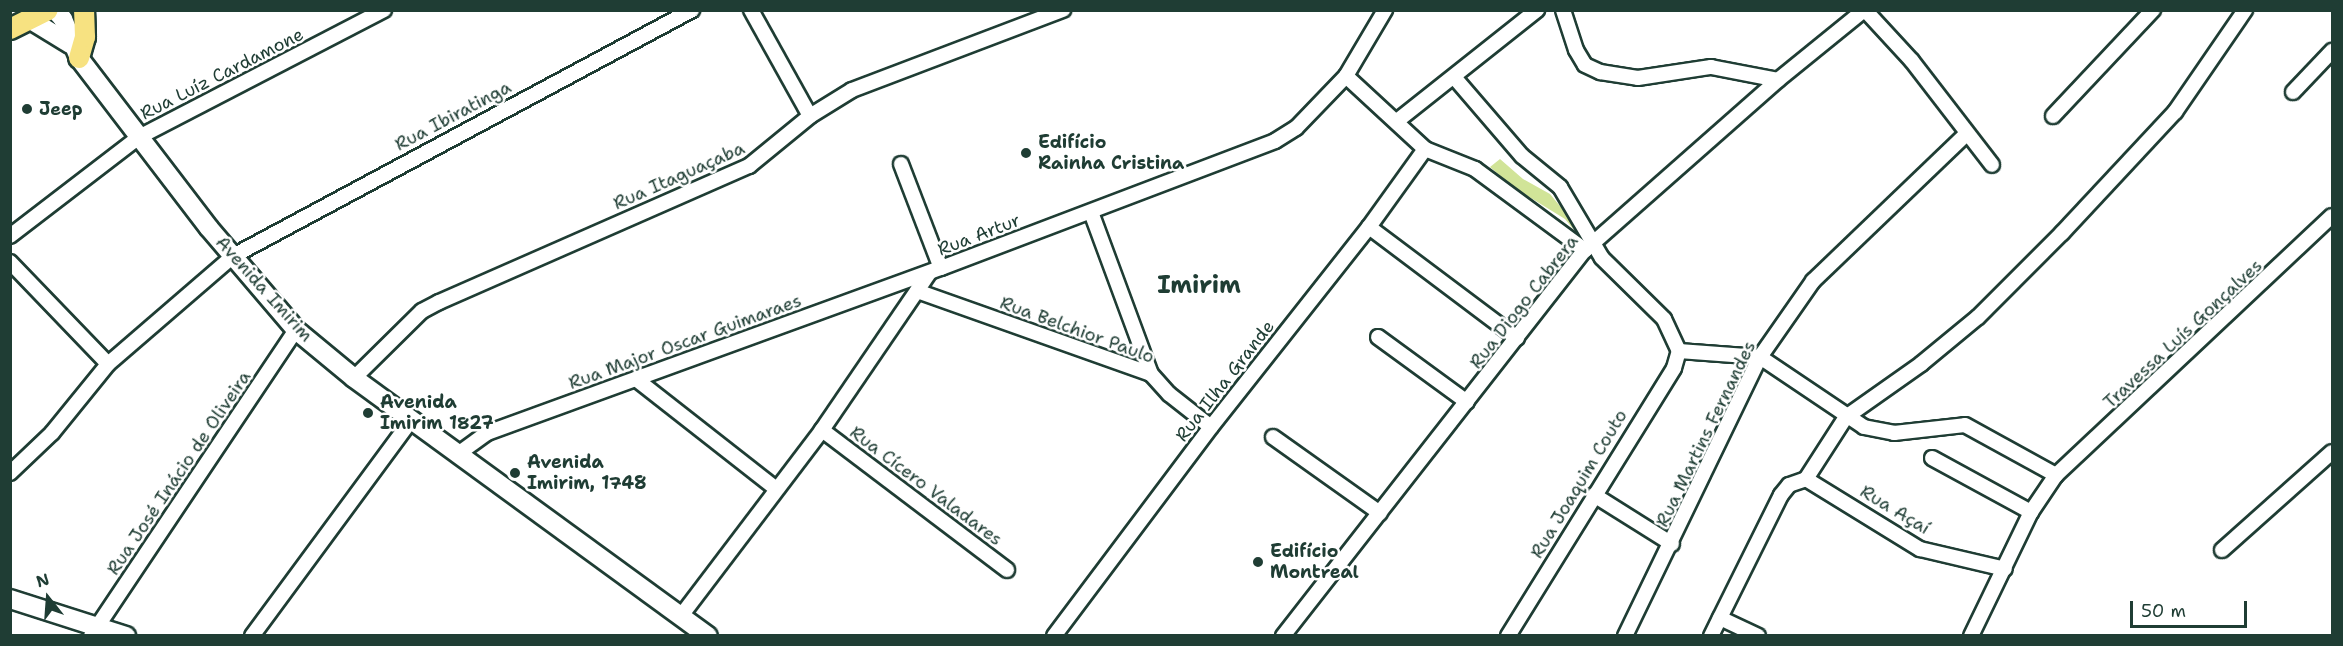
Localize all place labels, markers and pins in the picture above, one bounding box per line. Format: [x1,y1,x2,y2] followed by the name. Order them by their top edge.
[39,98,83,120] place label: Jeep
[20,102,34,116] marker: Jeep
[1038,132,1184,174] place label: Edifício Rainha Cristina
[1019,146,1033,160] marker: Edifício Rainha Cristina
[380,392,494,434] place label: Avenida Imirim 1827
[361,406,375,420] marker: Avenida Imirim 1827
[527,452,647,494] place label: Avenida Imirim, 1748
[508,466,522,480] marker: Avenida Imirim, 1748
[1270,541,1359,584] place label: Edifício Montreal
[1251,555,1265,569] marker: Edifício Montreal

